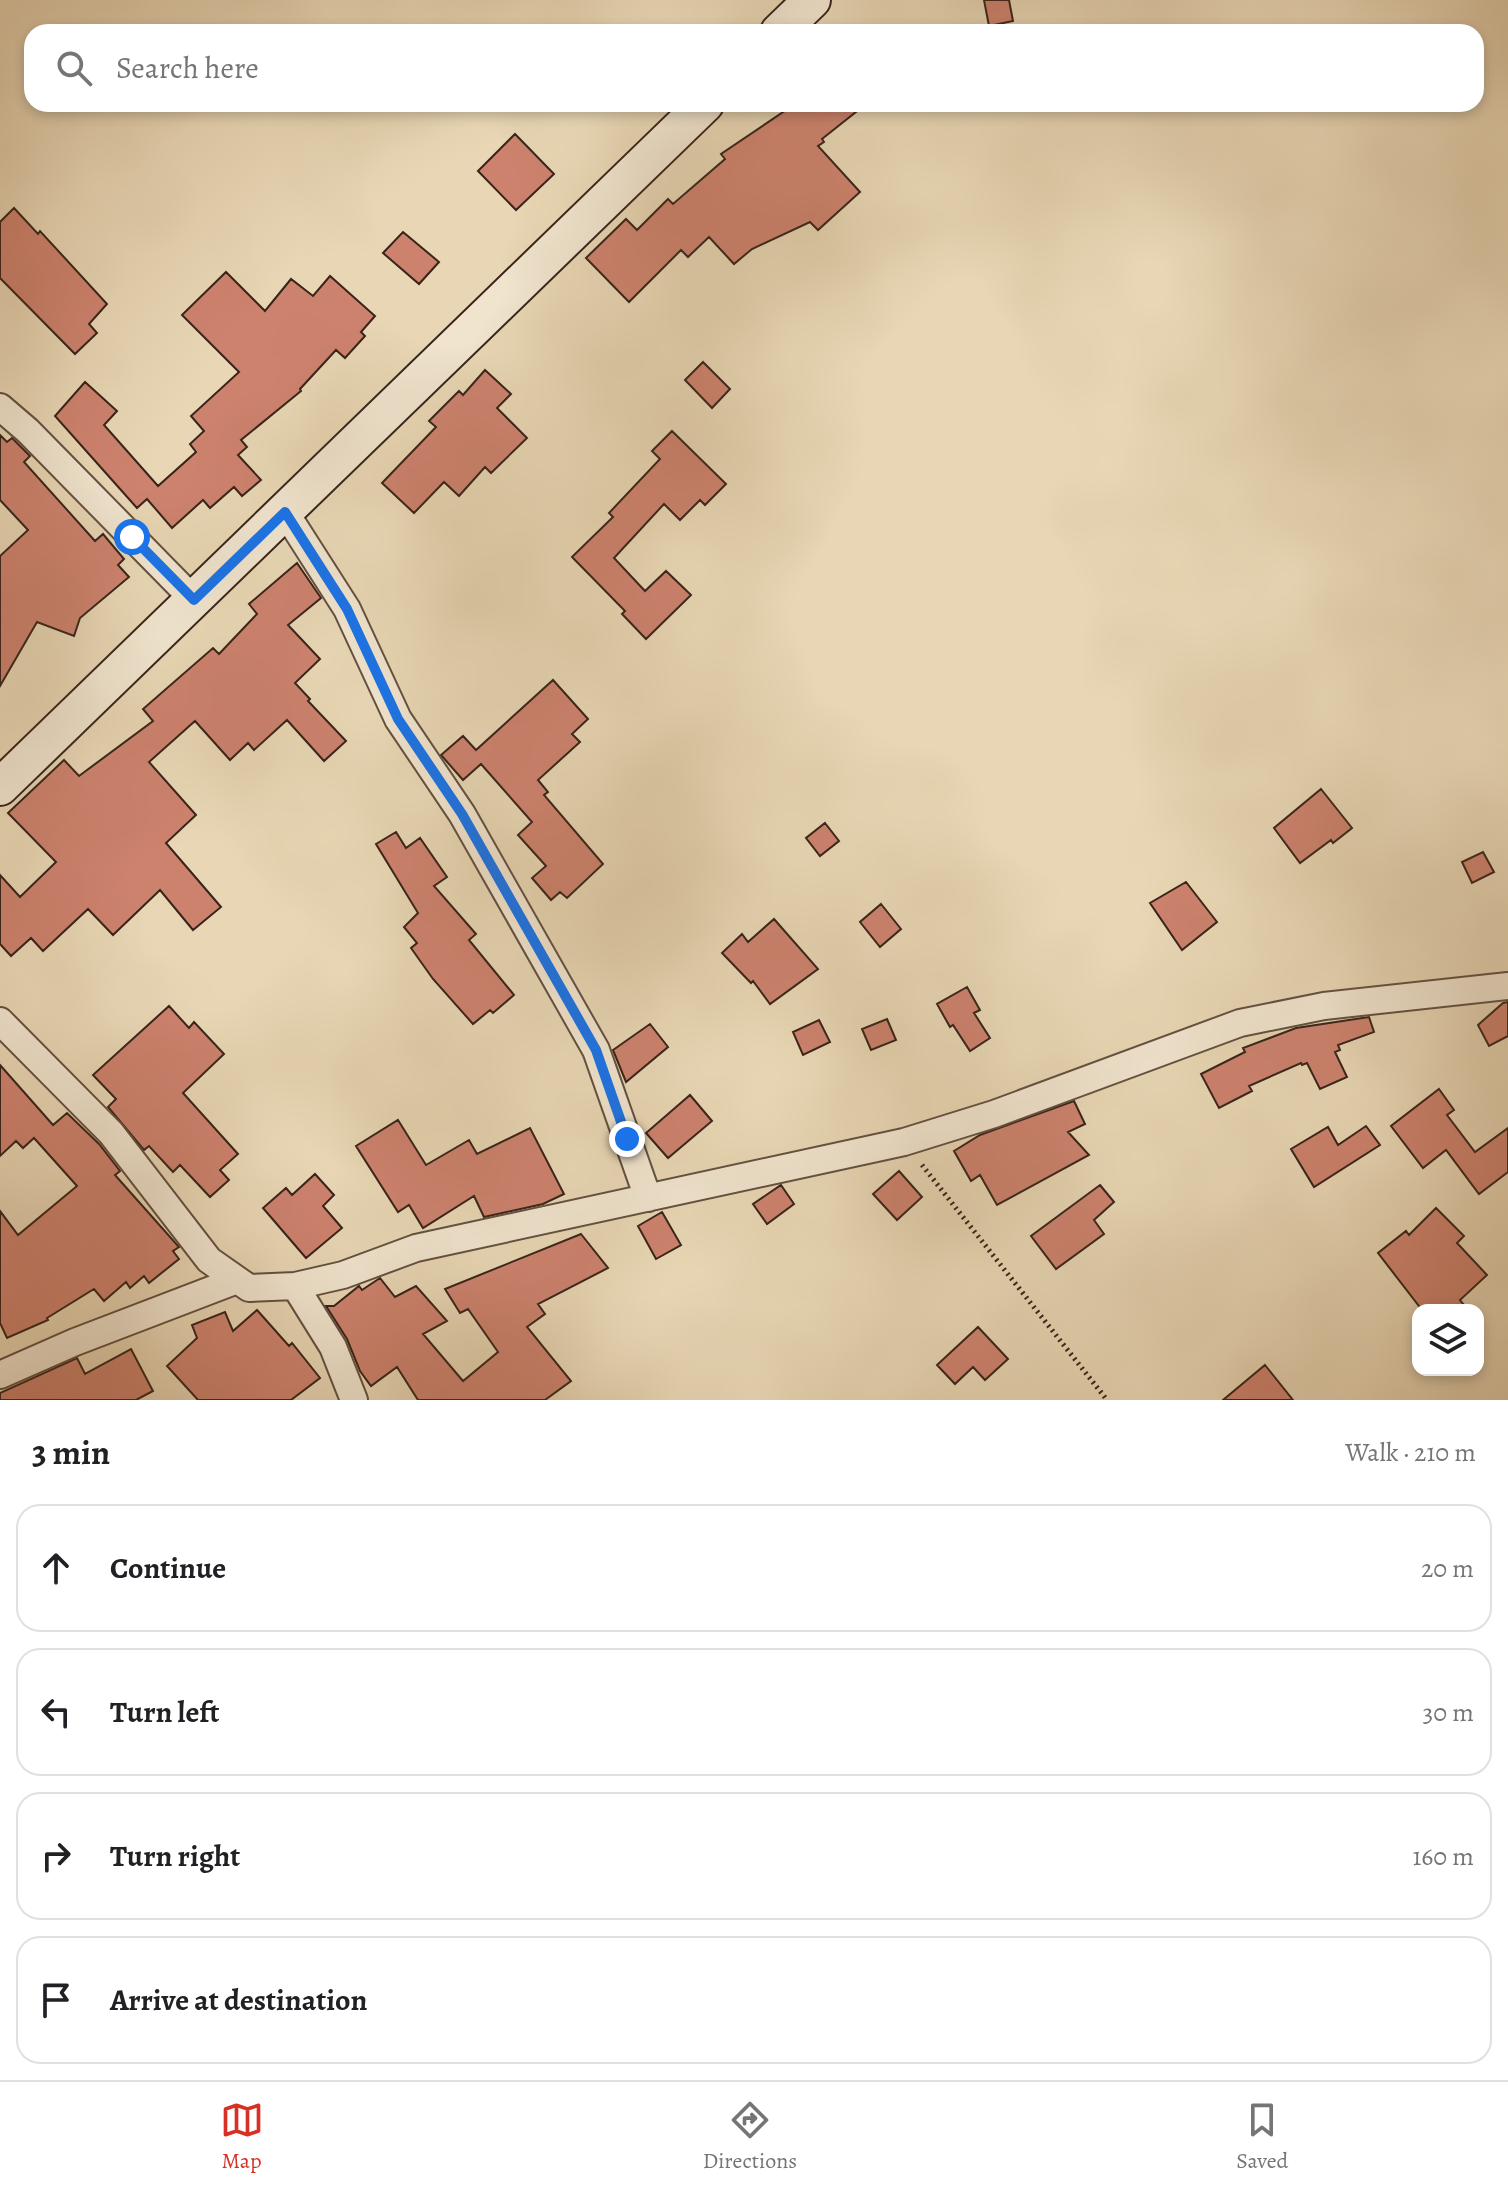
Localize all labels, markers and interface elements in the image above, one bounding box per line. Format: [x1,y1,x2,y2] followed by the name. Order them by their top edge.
[24,24,1484,112] search box
[52,46,96,90] icon: search
[116,48,259,88] text: Search here
[114,519,150,555] route start
[609,1121,645,1157] route end
[1412,1304,1484,1376] map controls
[1412,1304,1484,1376] button: layers
[32,1429,110,1476] text: 3 min
[1345,1435,1476,1470] text: Walk · 210 m
[34,1546,78,1590] icon: ahead
[110,1548,226,1588] text: Continue
[1421,1551,1474,1586] text: 20 m
[34,1690,78,1734] icon: left
[110,1692,219,1732] text: Turn left
[1423,1695,1474,1730] text: 30 m
[34,1834,78,1878] icon: right
[110,1836,240,1876] text: Turn right
[1412,1839,1474,1874] text: 160 m
[34,1978,78,2022] icon: arrive
[110,1980,367,2020] text: Arrive at destination
[220,2098,264,2176] tab: Map
[703,2098,797,2176] tab: Directions
[1236,2098,1288,2176] tab: Saved

